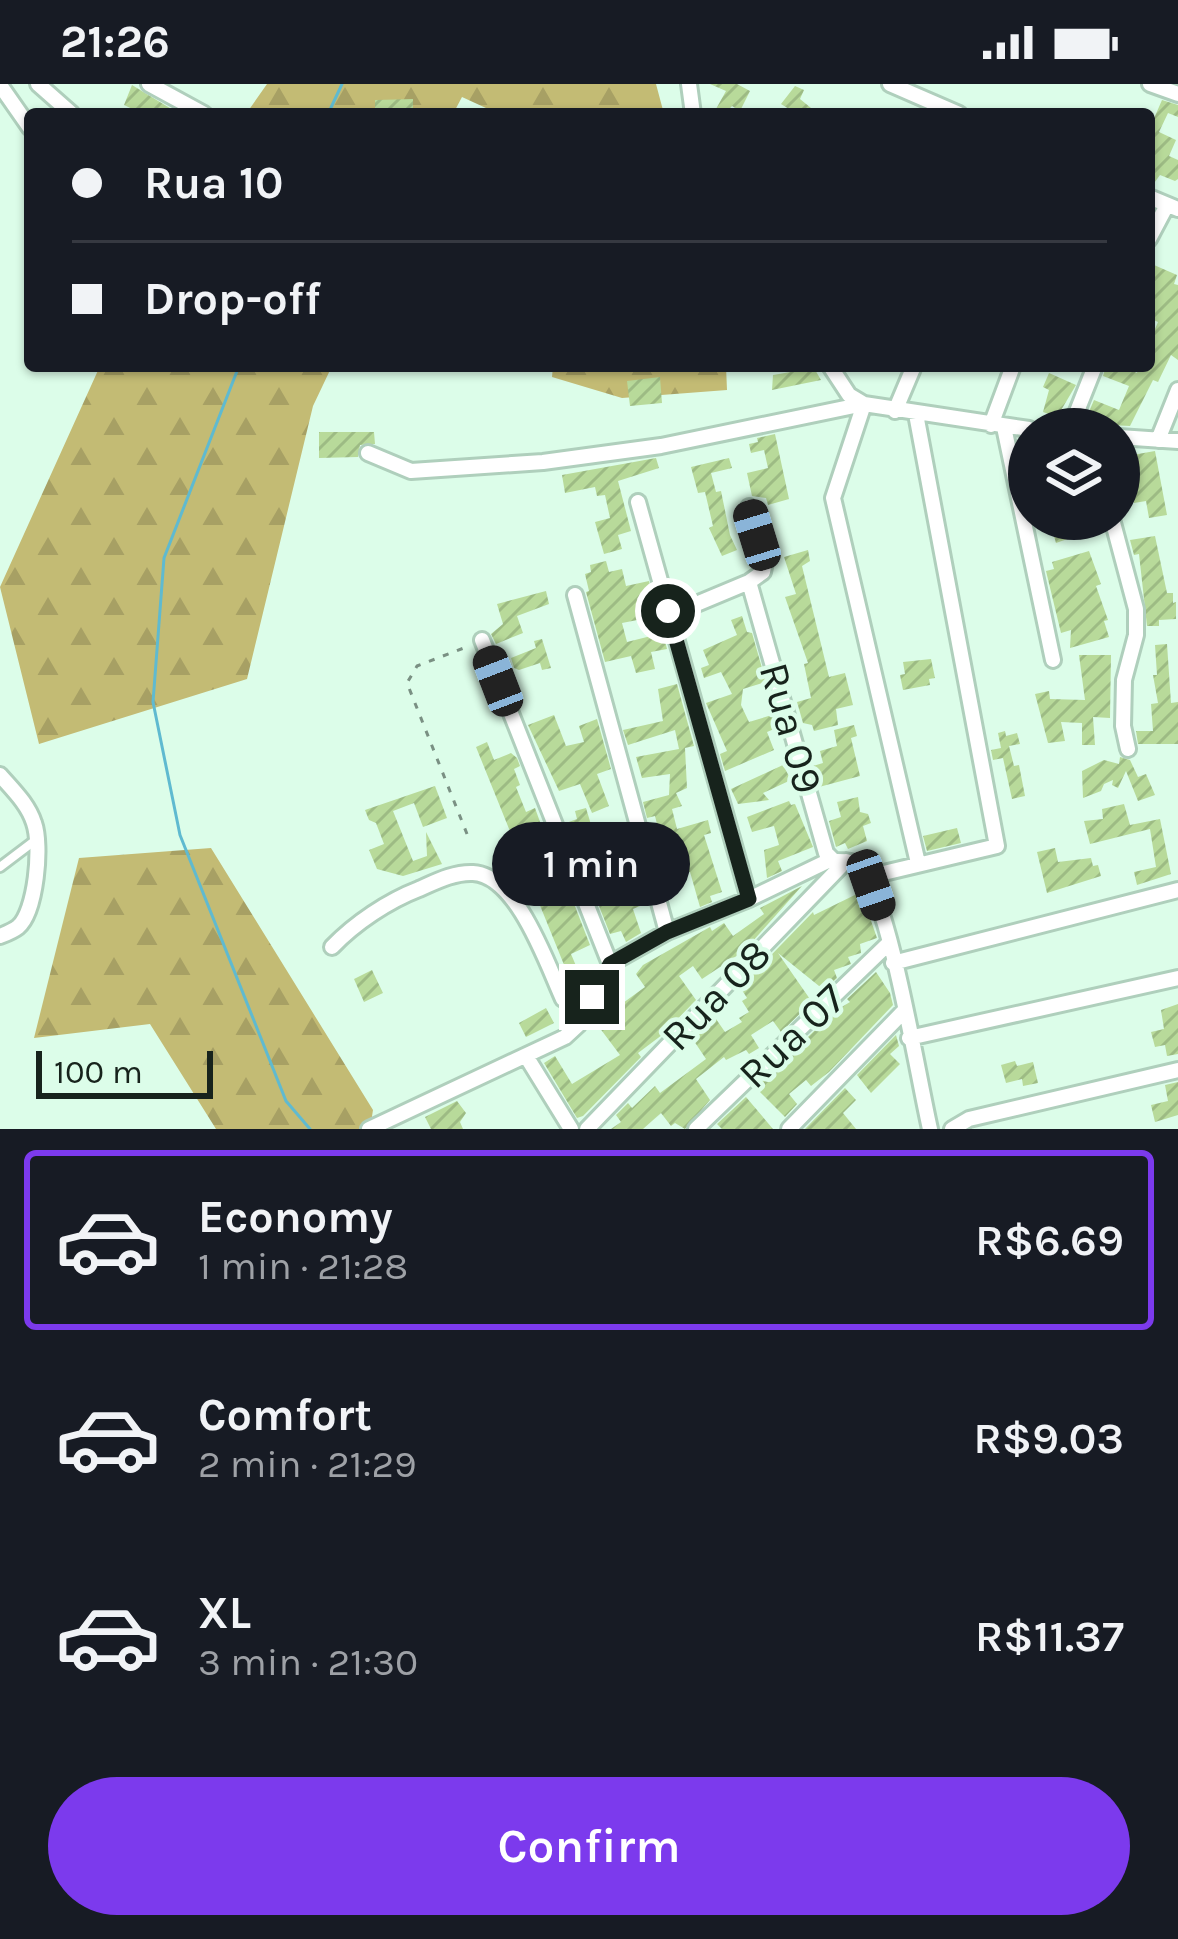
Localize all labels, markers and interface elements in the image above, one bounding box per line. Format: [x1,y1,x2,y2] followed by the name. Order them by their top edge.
[60,16,170,68] text: 21:26
[144,157,283,209] text: Rua 10
[144,273,321,325] text: Drop-off
[1008,408,1140,540] map controls
[1008,408,1140,540] button: layers
[729,495,785,575] car
[641,584,695,638] route start
[468,641,528,721] car
[749,657,833,799] street label: Rua 09
[493,823,691,907] callout: 1 min
[543,841,639,887] text: 1 min
[842,845,900,925] car
[651,929,781,1061] street label: Rua 08
[565,970,619,1024] route end
[728,973,856,1099] street label: Rua 07
[36,1045,213,1098] scale bar
[54,1053,143,1091] text: 100 m
[54,1186,162,1294] icon: car
[198,1191,393,1243] text: Economy
[975,1214,1124,1266] text: R$6.69
[198,1243,408,1289] text: 1 min · 21:28
[54,1384,162,1492] icon: car
[198,1389,372,1441] text: Comfort
[973,1412,1124,1464] text: R$9.03
[198,1441,417,1487] text: 2 min · 21:29
[54,1582,162,1690] icon: car
[198,1587,251,1639] text: XL
[975,1610,1124,1662] text: R$11.37
[198,1639,418,1685] text: 3 min · 21:30
[48,1777,1130,1915] button: Confirm

